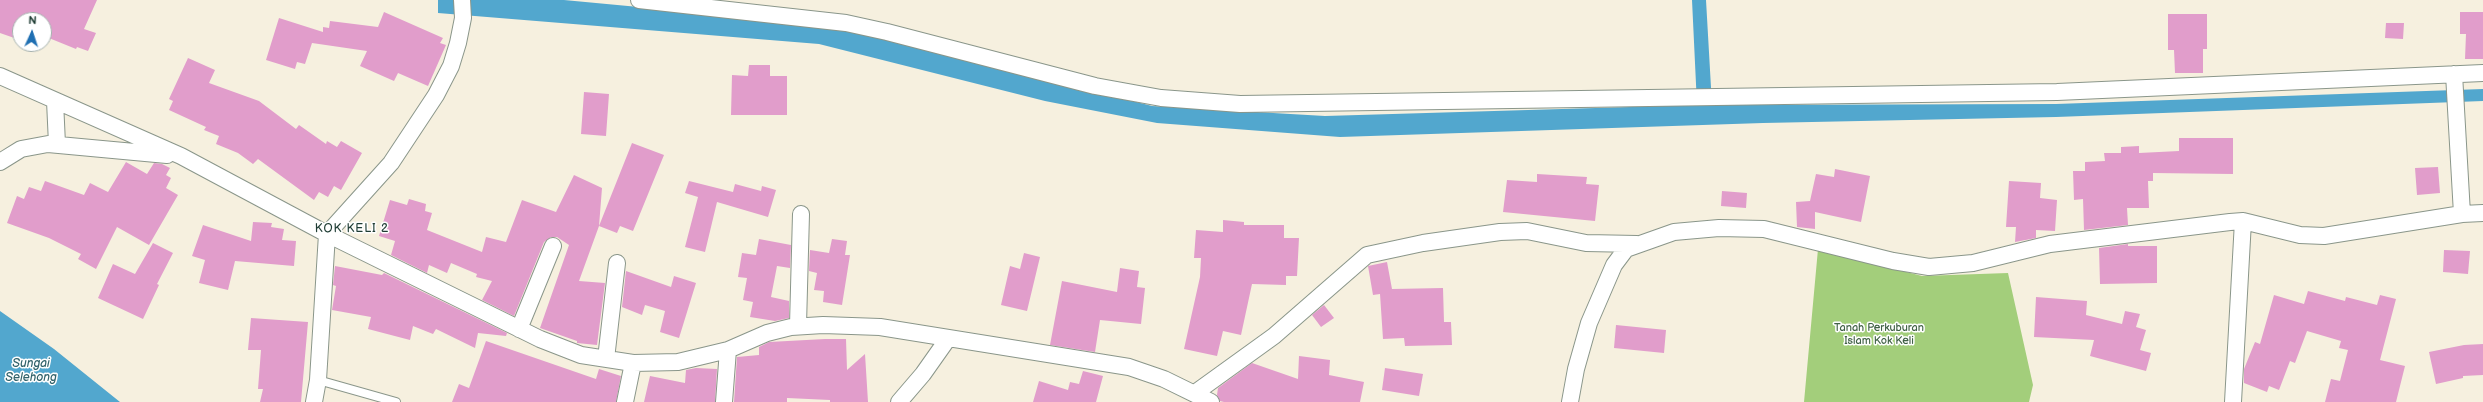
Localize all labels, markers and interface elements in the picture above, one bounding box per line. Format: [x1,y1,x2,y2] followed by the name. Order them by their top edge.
[12,12,52,52] north arrow
[28,14,37,27] text: N
[315,222,389,236] district label: KOK KELI 2
[1834,321,1924,347] park label: Tanah Perkuburan Islam Kok Keli
[5,357,57,385] water label: Sungai Selehong

